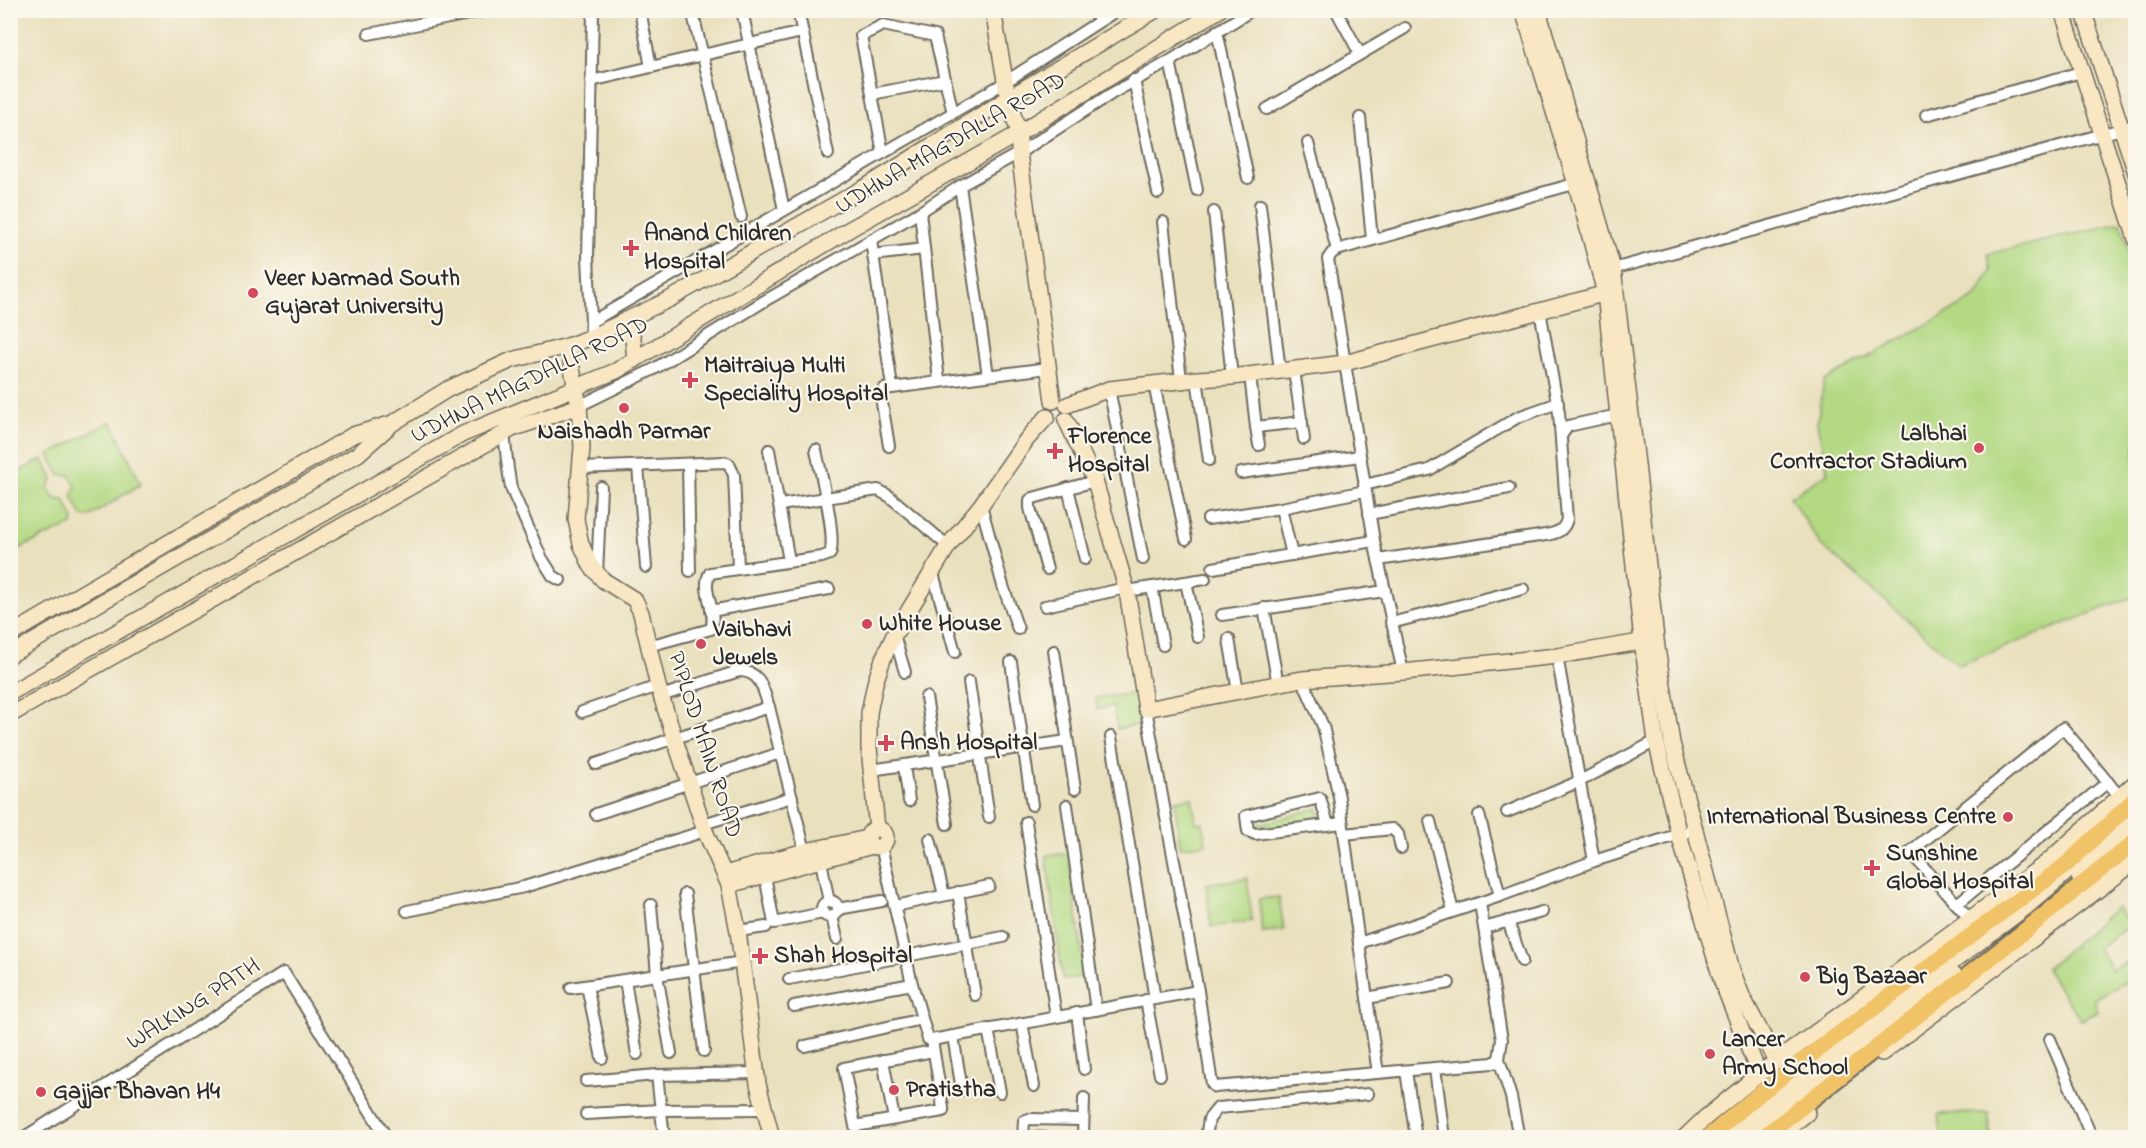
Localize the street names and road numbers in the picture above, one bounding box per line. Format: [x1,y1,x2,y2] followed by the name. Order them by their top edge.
[829,64,1073,224] street label: UDHNA MAGDALLA ROAD
[405,308,655,454] street label: UDHNA MAGDALLA ROAD
[657,647,751,843] street label: PIPLOD MAIN ROAD
[120,950,268,1060] street label: WALKING PATH

